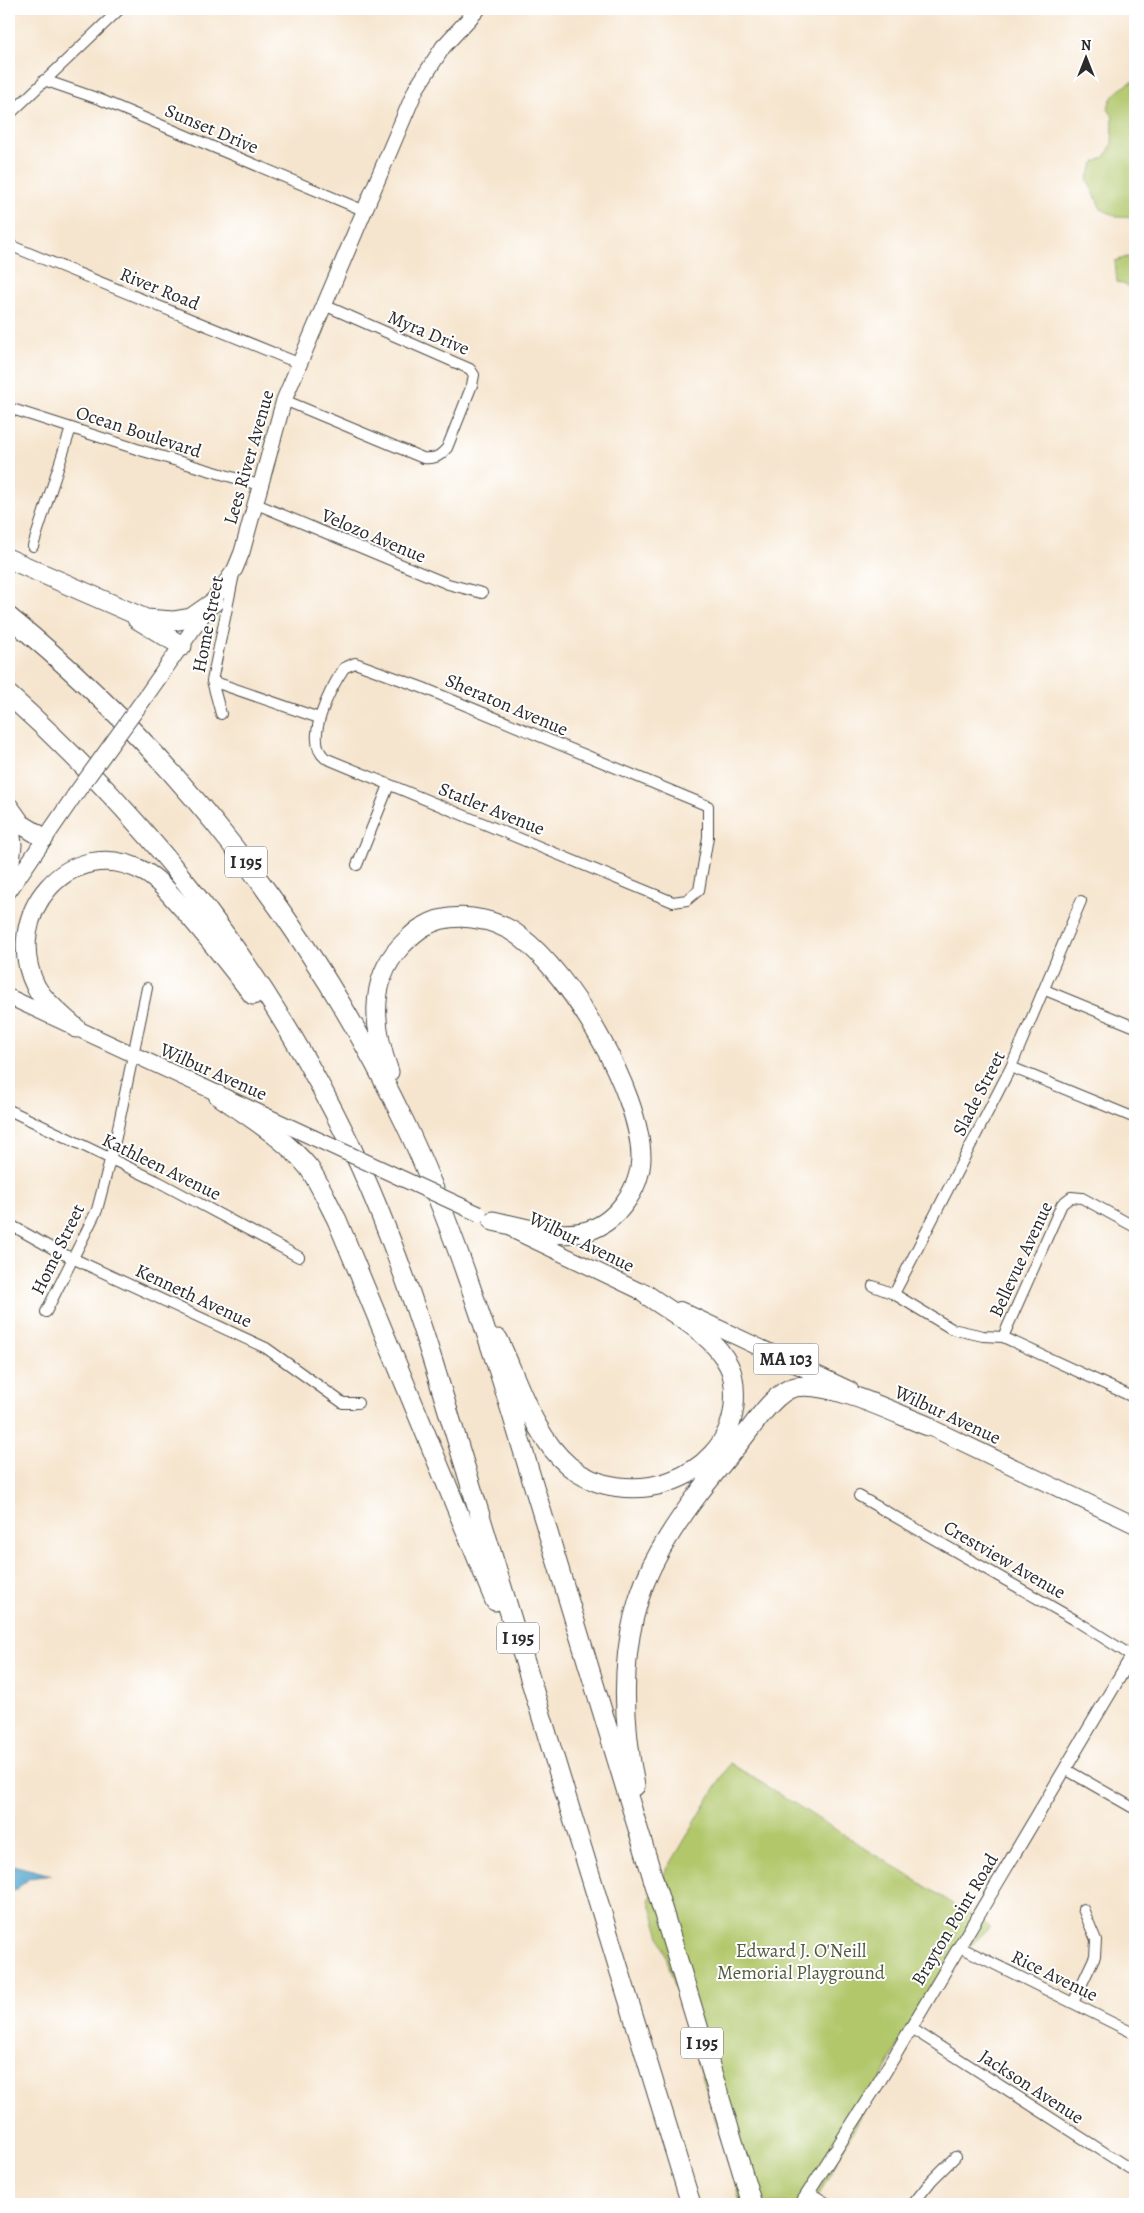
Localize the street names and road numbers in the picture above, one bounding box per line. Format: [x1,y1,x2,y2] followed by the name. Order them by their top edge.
[161,97,263,160] street label: Sunset Drive
[116,261,204,317] street label: River Road
[384,304,474,362] street label: Myra Drive
[217,387,281,528] street label: Lees River Avenue
[72,399,206,465] street label: Ocean Boulevard
[316,502,430,570] street label: Velozo Avenue
[186,574,230,675] street label: Home Street
[441,667,572,742] street label: Sheraton Avenue
[435,776,549,842] street label: Statler Avenue
[225,846,267,878] road number: I 195
[155,1036,271,1107] street label: Wilbur Avenue
[946,1046,1011,1141] street label: Slade Street
[98,1127,225,1207] street label: Kathleen Avenue
[983,1197,1059,1322] street label: Bellevue Avenue
[25,1200,91,1299] street label: Home Street
[524,1205,639,1279] street label: Wilbur Avenue
[131,1258,256,1334] street label: Kenneth Avenue
[754,1344,818,1375] road number: MA 103
[889,1379,1005,1451] street label: Wilbur Avenue
[939,1514,1070,1605] street label: Crestview Avenue
[497,1622,539,1654] road number: I 195
[905,1848,1005,1990] street label: Brayton Point Road
[1007,1944,1102,2008] street label: Rice Avenue
[681,2028,723,2058] road number: I 195
[974,2043,1089,2130] street label: Jackson Avenue

